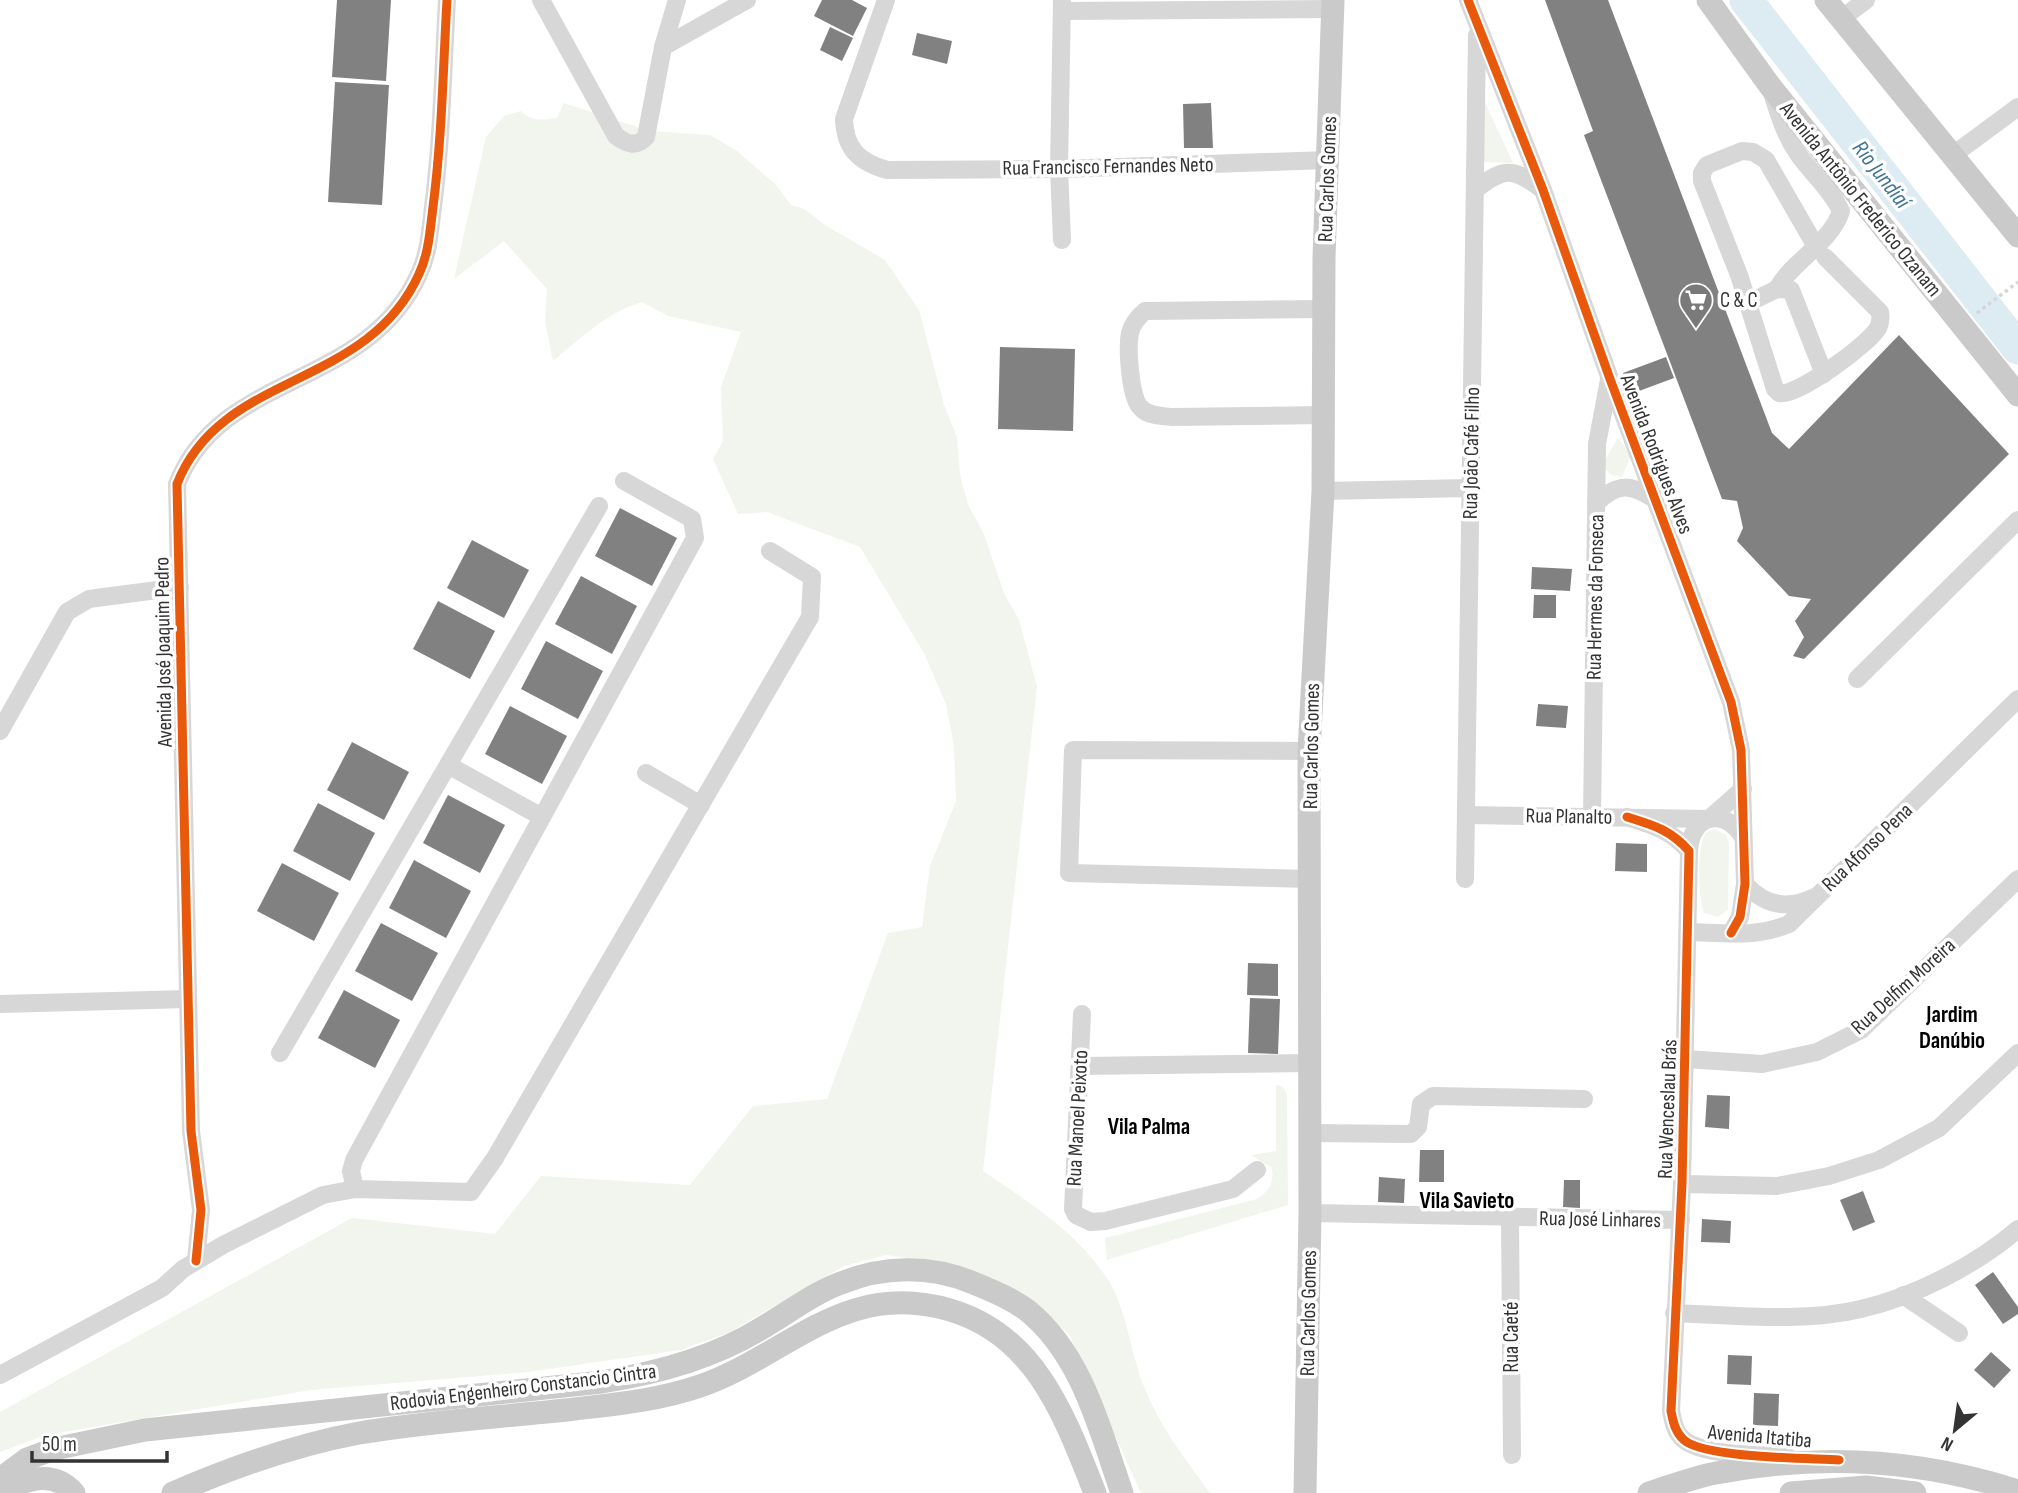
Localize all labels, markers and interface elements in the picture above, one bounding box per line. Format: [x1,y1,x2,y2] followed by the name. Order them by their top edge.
[1774,96,1947,302] street label: Avenida Antônio Frederico Ozanam
[1313,116,1342,242] street label: Rua Carlos Gomes
[1846,135,1917,216] water label: Rio Jundiaí
[1002,152,1214,181] street label: Rua Francisco Fernandes Neto
[1677,281,1715,330] supermarket icon: C & C
[1720,288,1758,313] place label: C & C
[1614,370,1698,537] street label: Avenida Rodrigues Alves
[1458,387,1485,519] street label: Rua João Café Filho
[1582,514,1609,680] street label: Rua Hermes da Fonseca
[149,557,178,748] street label: Avenida José Joaquim Pedro
[1298,683,1325,809] street label: Rua Carlos Gomes
[1817,798,1918,897] street label: Rua Afonso Pena
[1525,803,1613,830] street label: Rua Planalto
[1846,933,1961,1040] street label: Rua Delfim Moreira
[1919,1001,1985,1055] district label: Jardim Danúbio
[1653,1039,1682,1179] street label: Rua Wenceslau Brás
[1061,1049,1094,1187] street label: Rua Manoel Peixoto
[1108,1113,1190,1141] district label: Vila Palma
[1420,1187,1514,1215] district label: Vila Savieto
[1539,1206,1661,1233] street label: Rua José Linhares
[1295,1250,1322,1376] street label: Rua Carlos Gomes
[1499,1302,1524,1372] street label: Rua Caeté
[389,1359,657,1416] street label: Rodovia Engenheiro Constancio Cintra
[1920,1395,1990,1465] north arrow
[1706,1419,1813,1453] street label: Avenida Itatiba
[32,1420,166,1464] scale bar
[1937,1431,1958,1456] text: N
[42,1432,77,1457] text: 50 m

